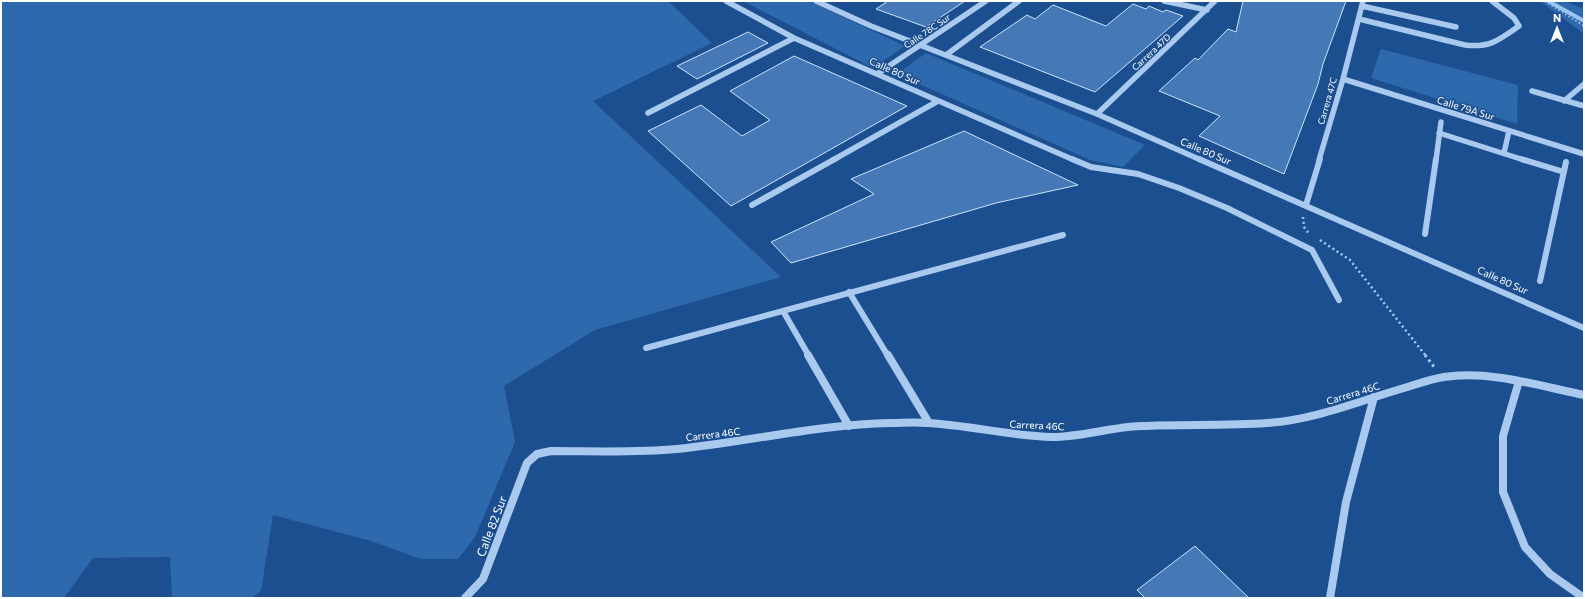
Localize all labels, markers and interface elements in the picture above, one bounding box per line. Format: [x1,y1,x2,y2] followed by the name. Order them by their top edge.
[1537,8,1577,48] north arrow
[902,11,953,51] street label: Calle 78C Sur
[1553,11,1561,24] text: N
[1129,31,1173,73] street label: Carrera 47D
[868,54,922,88] street label: Calle 80 Sur
[1315,76,1339,126] street label: Carrera 47C
[1436,94,1496,122] street label: Calle 79A Sur
[1179,135,1233,167] street label: Calle 80 Sur
[1476,263,1530,297] street label: Calle 80 Sur
[1325,379,1381,407] street label: Carrera 46C
[1009,418,1065,432] street label: Carrera 46C
[685,425,741,443] street label: Carrera 46C
[473,493,509,558] street label: Calle 82 Sur

